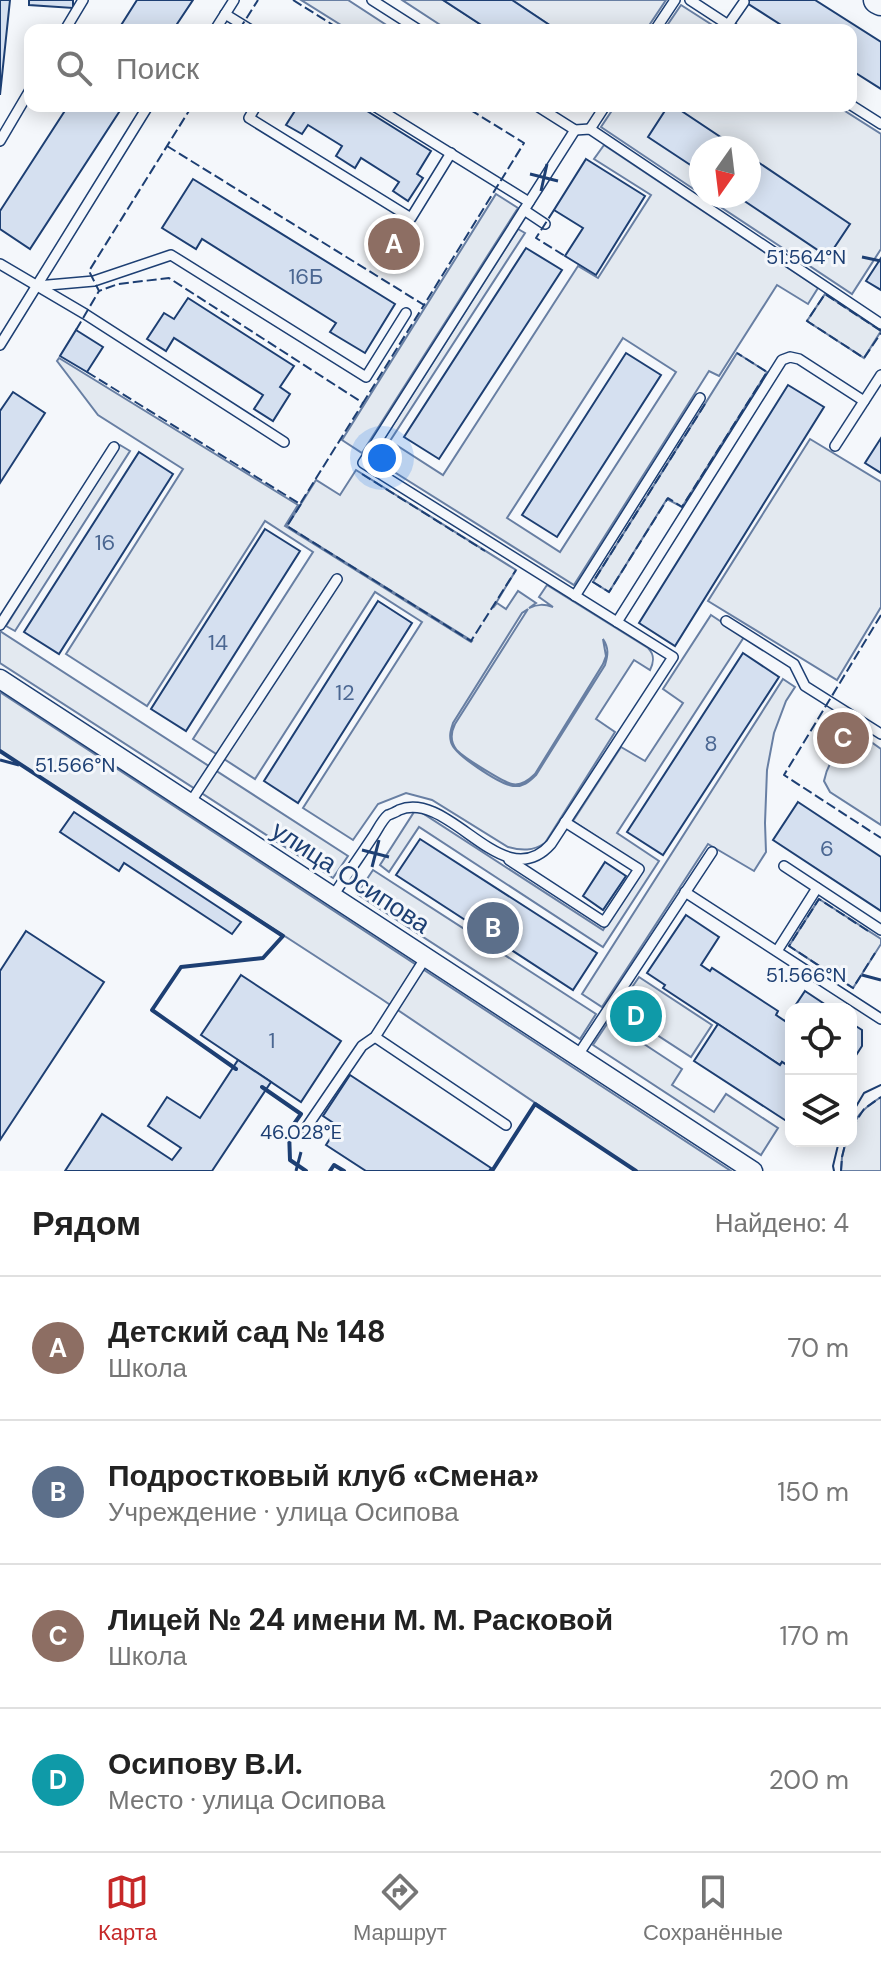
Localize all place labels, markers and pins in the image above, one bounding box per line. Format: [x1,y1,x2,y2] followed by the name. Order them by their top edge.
[368,214,420,274] pin: A
[817,708,869,768] pin: C
[467,898,519,958] pin: B
[610,986,662,1046] pin: D

